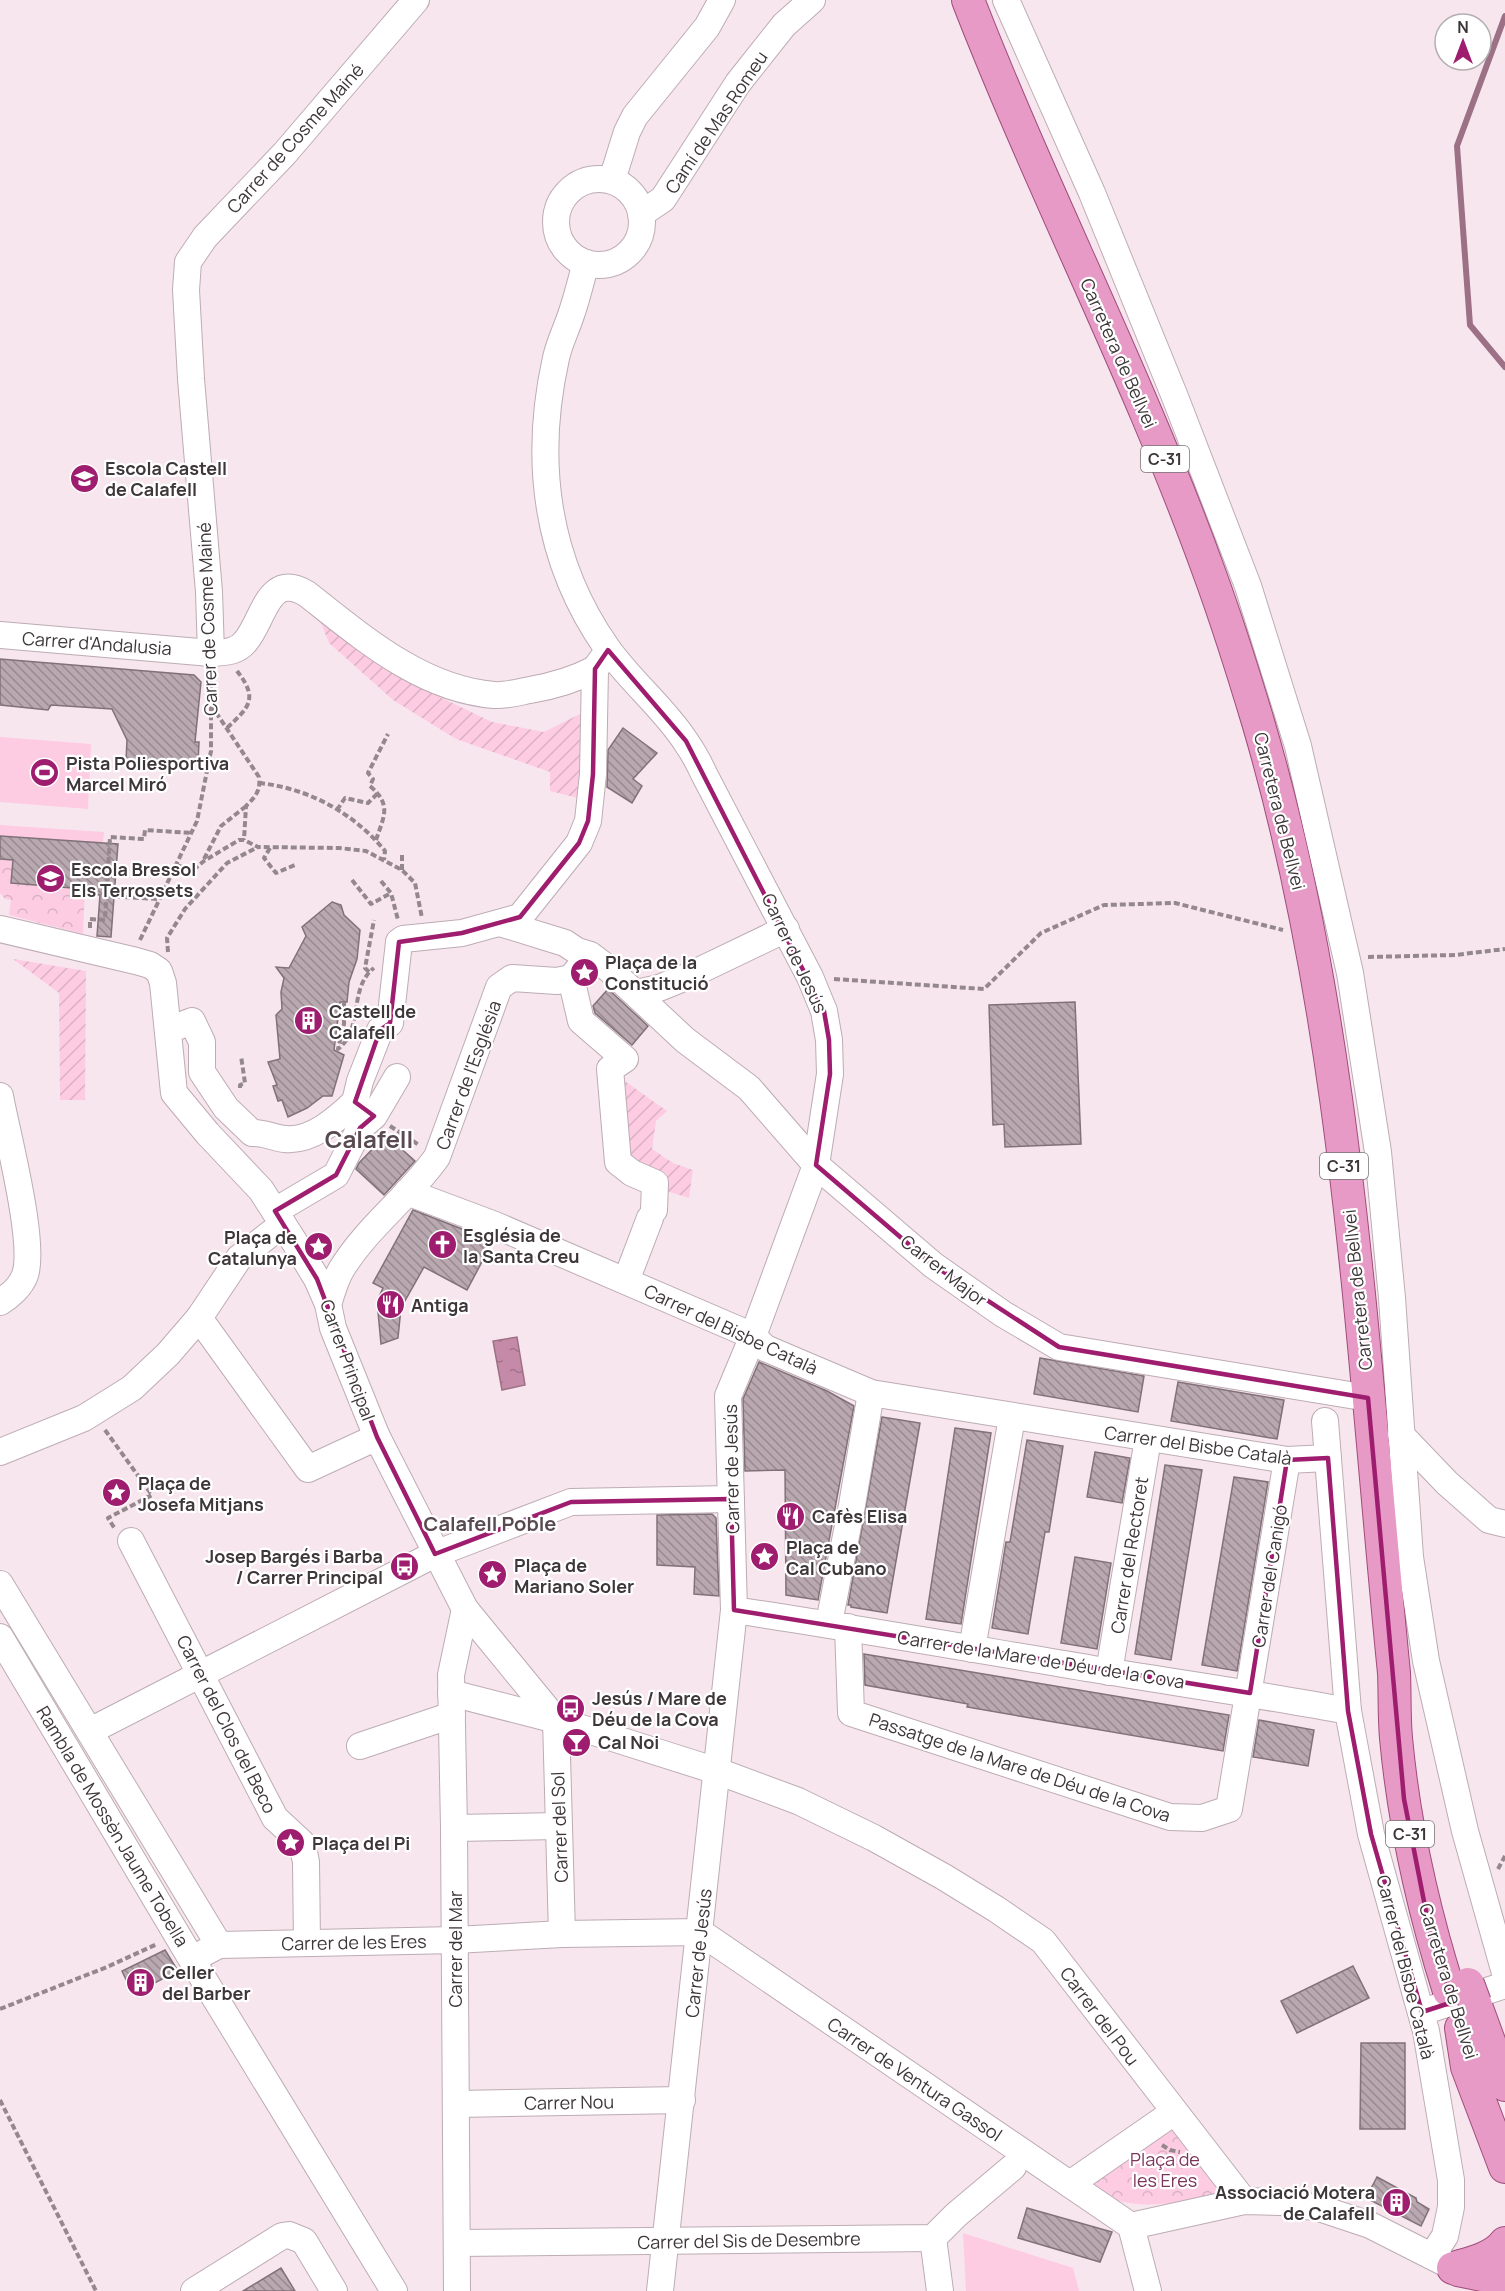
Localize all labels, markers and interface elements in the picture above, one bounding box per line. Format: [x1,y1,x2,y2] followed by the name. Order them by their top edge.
[1433,12,1493,72] north arrow
[1457,16,1469,38] text: N
[659,46,773,198] street label: Camí de Mas Romeu
[221,58,369,218] street label: Carrer de Cosme Mainé
[1075,274,1163,432] street label: Carretera de Bellvei
[1141,446,1189,472] road number: C-31
[105,456,227,501] place label: Escola Castell de Calafell
[68,462,100,494] school or university icon: Escola Castell de Calafell
[192,522,222,716] street label: Carrer de Cosme Mainé
[21,626,173,660] street label: Carrer d'Andalusia
[1249,730,1311,892] street label: Carretera de Bellvei
[66,751,229,796] place label: Pista Poliesportiva Marcel Miró
[29,757,61,789] sports icon: Pista Poliesportiva Marcel Miró
[71,857,196,902] place label: Escola Bressol Els Terrossets
[34,863,66,895] school or university icon: Escola Bressol Els Terrossets
[757,889,833,1017] street label: Carrer de Jesús
[605,950,709,995] place label: Plaça de la Constitució
[568,956,600,988] place icon: Plaça de la Constitució
[430,997,506,1153] street label: Carrer de l'Església
[329,999,416,1044] place label: Castell de Calafell
[292,1005,324,1037] building icon: Castell de Calafell
[325,1122,413,1155] district label: Calafell
[1320,1153,1368,1179] road number: C-31
[1337,1208,1377,1372] street label: Carretera de Bellvei
[463,1223,580,1268] place label: Església de la Santa Creu
[208,1225,297,1270] place label: Plaça de Catalunya
[426,1229,458,1261] church icon: Església de la Santa Creu
[896,1229,992,1311] street label: Carrer Major
[302,1231,334,1263] place icon: Plaça de Catalunya
[640,1278,822,1380] street label: Carrer del Bisbe Català
[374,1289,406,1321] restaurant icon: Antiga
[411,1293,469,1317] place label: Antiga
[315,1296,381,1424] street label: Carrer Principal
[718,1404,744,1534] street label: Carrer de Jesús
[1103,1420,1293,1470] street label: Carrer del Bisbe Català
[138,1471,264,1516] place label: Plaça de Josefa Mitjans
[1105,1475,1153,1635] street label: Carrer del Rectoret
[101,1477,133,1509] place icon: Plaça de Josefa Mitjans
[775,1500,807,1532] restaurant icon: Cafès Elisa
[1246,1503,1292,1649] street label: Carrer del Canigó
[812,1504,907,1528] place label: Cafès Elisa
[424,1510,556,1537] district label: Calafell Poble
[786,1535,887,1580] place label: Plaça de Cal Cubano
[749,1541,781,1573] place icon: Plaça de Cal Cubano
[205,1544,383,1589] place label: Josep Bargés i Barba / Carrer Principal
[388,1550,420,1582] bus stop icon: Josep Bargés i Barba / Carrer Principal
[514,1553,634,1598] place label: Plaça de Mariano Soler
[477,1559,509,1591] place icon: Plaça de Mariano Soler
[896,1624,1186,1694] street label: Carrer de la Mare de Déu de la Cova
[172,1631,282,1817] street label: Carrer del Clos del Beco
[592,1686,727,1731] place label: Jesús / Mare de Déu de la Cova
[555,1692,587,1724] bus stop icon: Jesús / Mare de Déu de la Cova
[31,1701,195,1951] street label: Rambla de Mossèn Jaume Tobella
[866,1707,1174,1827] street label: Passatge de la Mare de Déu de la Cova
[561,1726,593,1758] bar icon: Cal Noi
[598,1730,659,1754] place label: Cal Noi
[545,1771,573,1883] street label: Carrer del Sol
[1386,1821,1434,1847] road number: C-31
[275,1827,307,1859] place icon: Plaça del Pi
[312,1831,410,1855] place label: Plaça del Pi
[1371,1872,1441,2062] street label: Carrer del Bisbe Català
[679,1887,717,2019] street label: Carrer de Jesús
[443,1890,467,2007] street label: Carrer del Mar
[1414,1900,1484,2062] street label: Carretera de Bellvei
[281,1929,427,1955] street label: Carrer de les Eres
[162,1960,251,2005] place label: Celler del Barber
[1055,1962,1145,2070] street label: Carrer del Pou
[125,1966,157,1998] building icon: Celler del Barber
[823,2011,1007,2147] street label: Carrer de Ventura Gassol
[524,2089,614,2115] street label: Carrer Nou
[1130,2147,1200,2192] park label: Plaça de les Eres
[1215,2180,1375,2225] place label: Associació Motera de Calafell
[1380,2186,1412,2218] building icon: Associació Motera de Calafell
[637,2226,861,2254] street label: Carrer del Sis de Desembre

